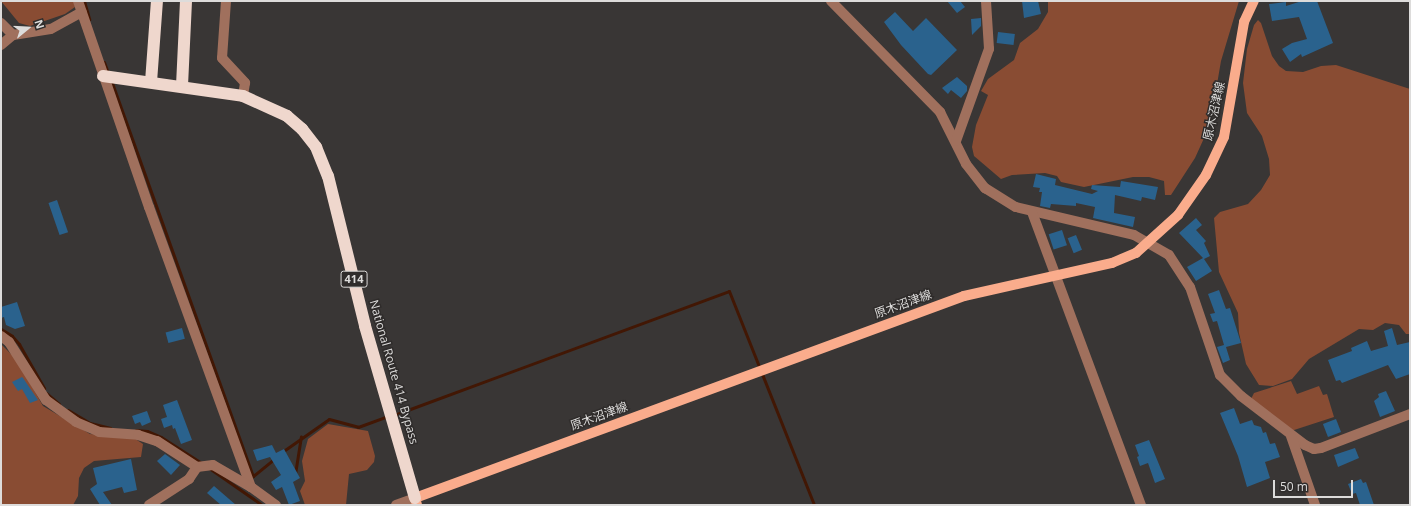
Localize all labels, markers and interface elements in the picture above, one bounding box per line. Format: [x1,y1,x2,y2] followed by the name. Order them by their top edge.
[8,8,48,48] north arrow
[31,18,48,31] text: N
[1200,80,1228,142] street label: 原木沼津線
[340,270,368,288] road number: 414
[872,287,934,321] street label: 原木沼津線
[366,298,422,446] street label: National Route 414 Bypass
[568,399,630,433] street label: 原木沼津線
[1275,472,1355,498] scale bar
[1280,478,1308,495] text: 50 m

